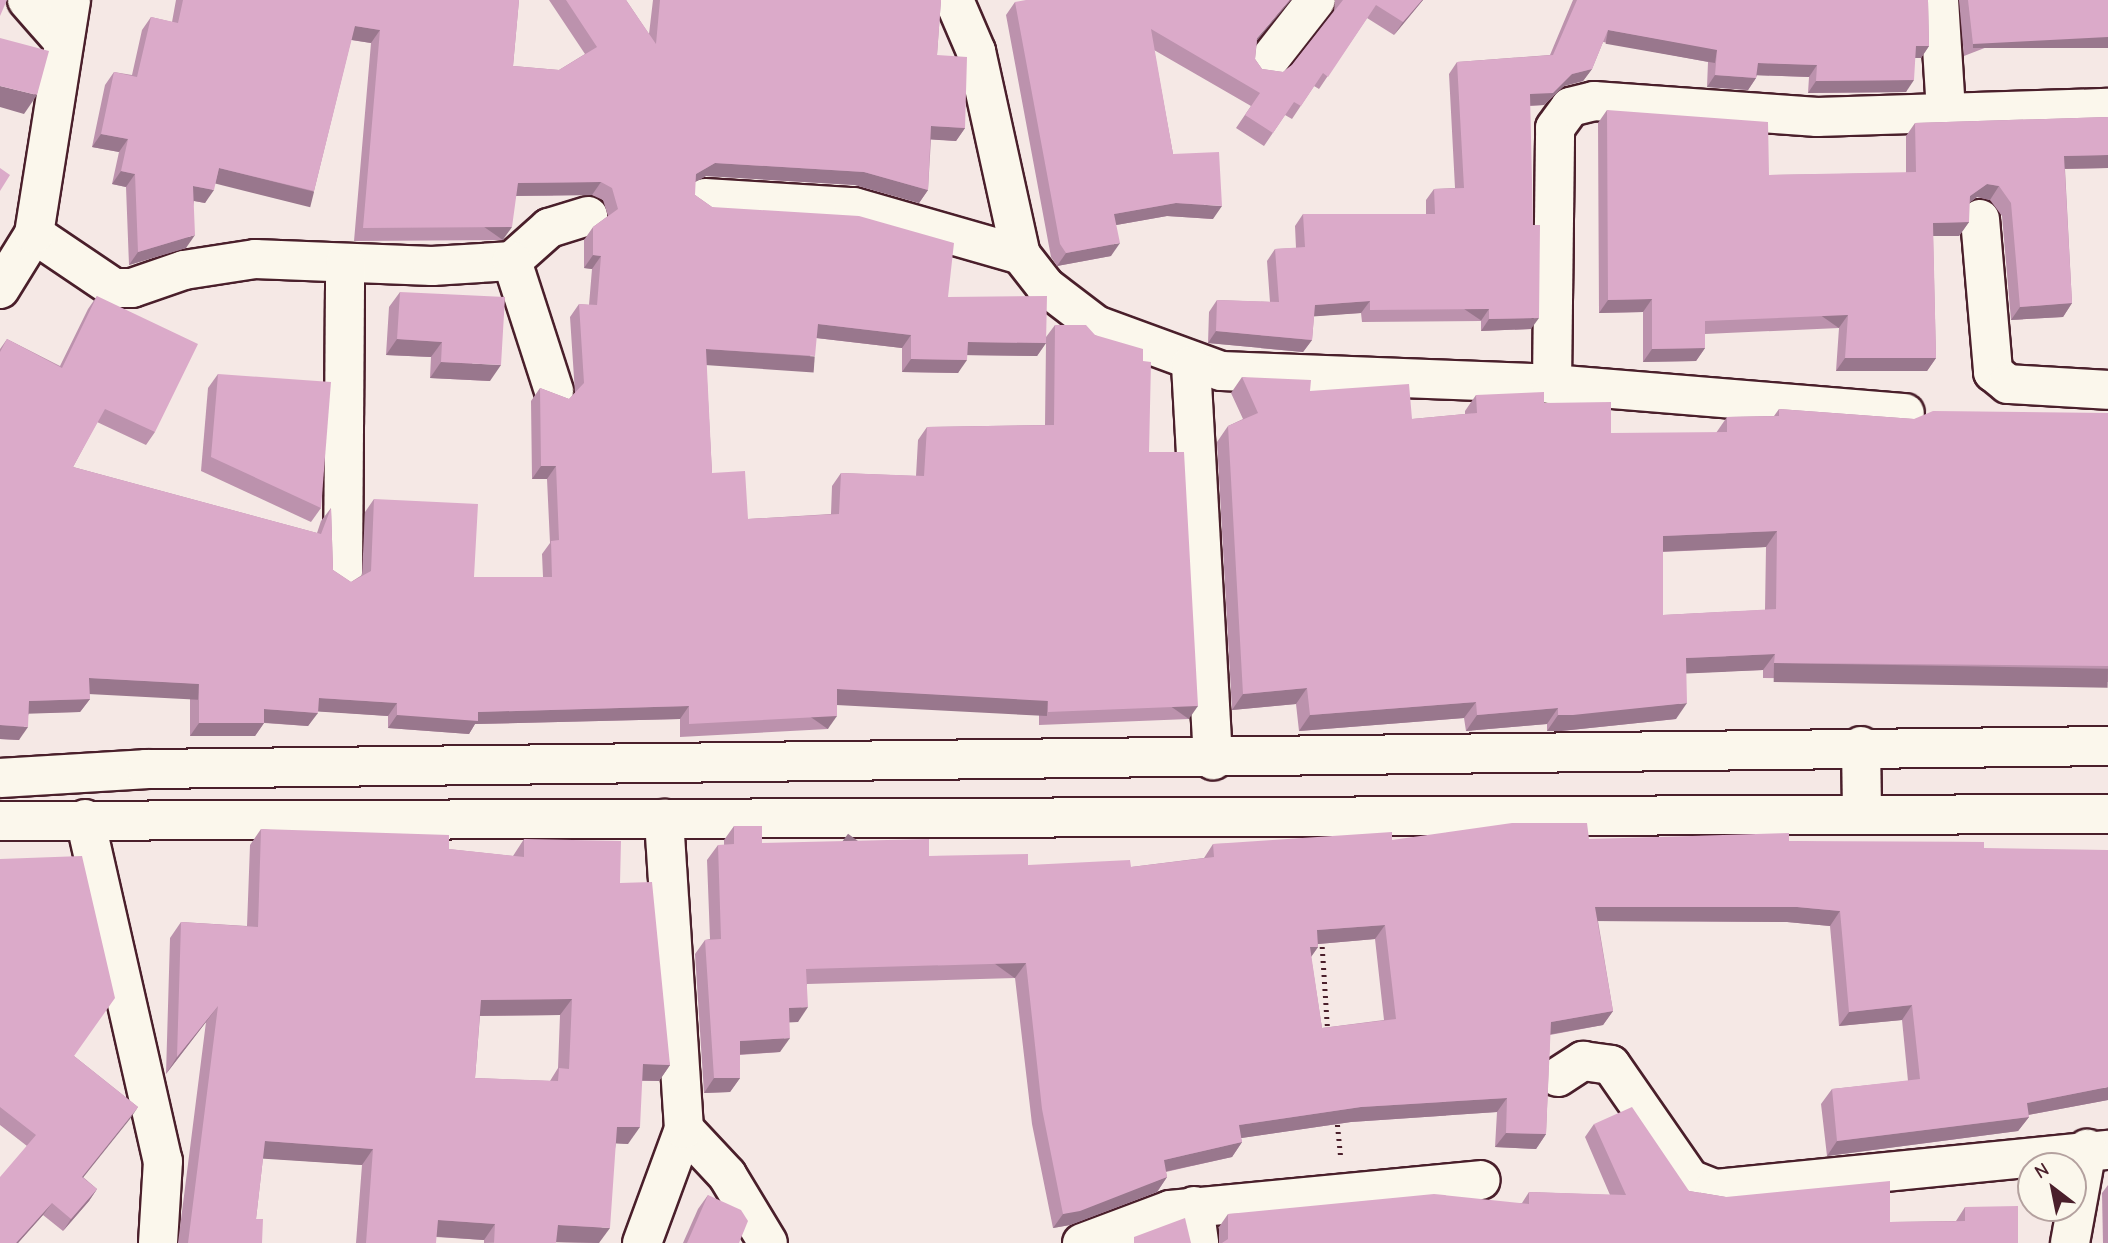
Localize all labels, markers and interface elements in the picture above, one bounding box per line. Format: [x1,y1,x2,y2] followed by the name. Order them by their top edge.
[2017,1152,2087,1222] north arrow
[2031,1158,2053,1184] text: N

